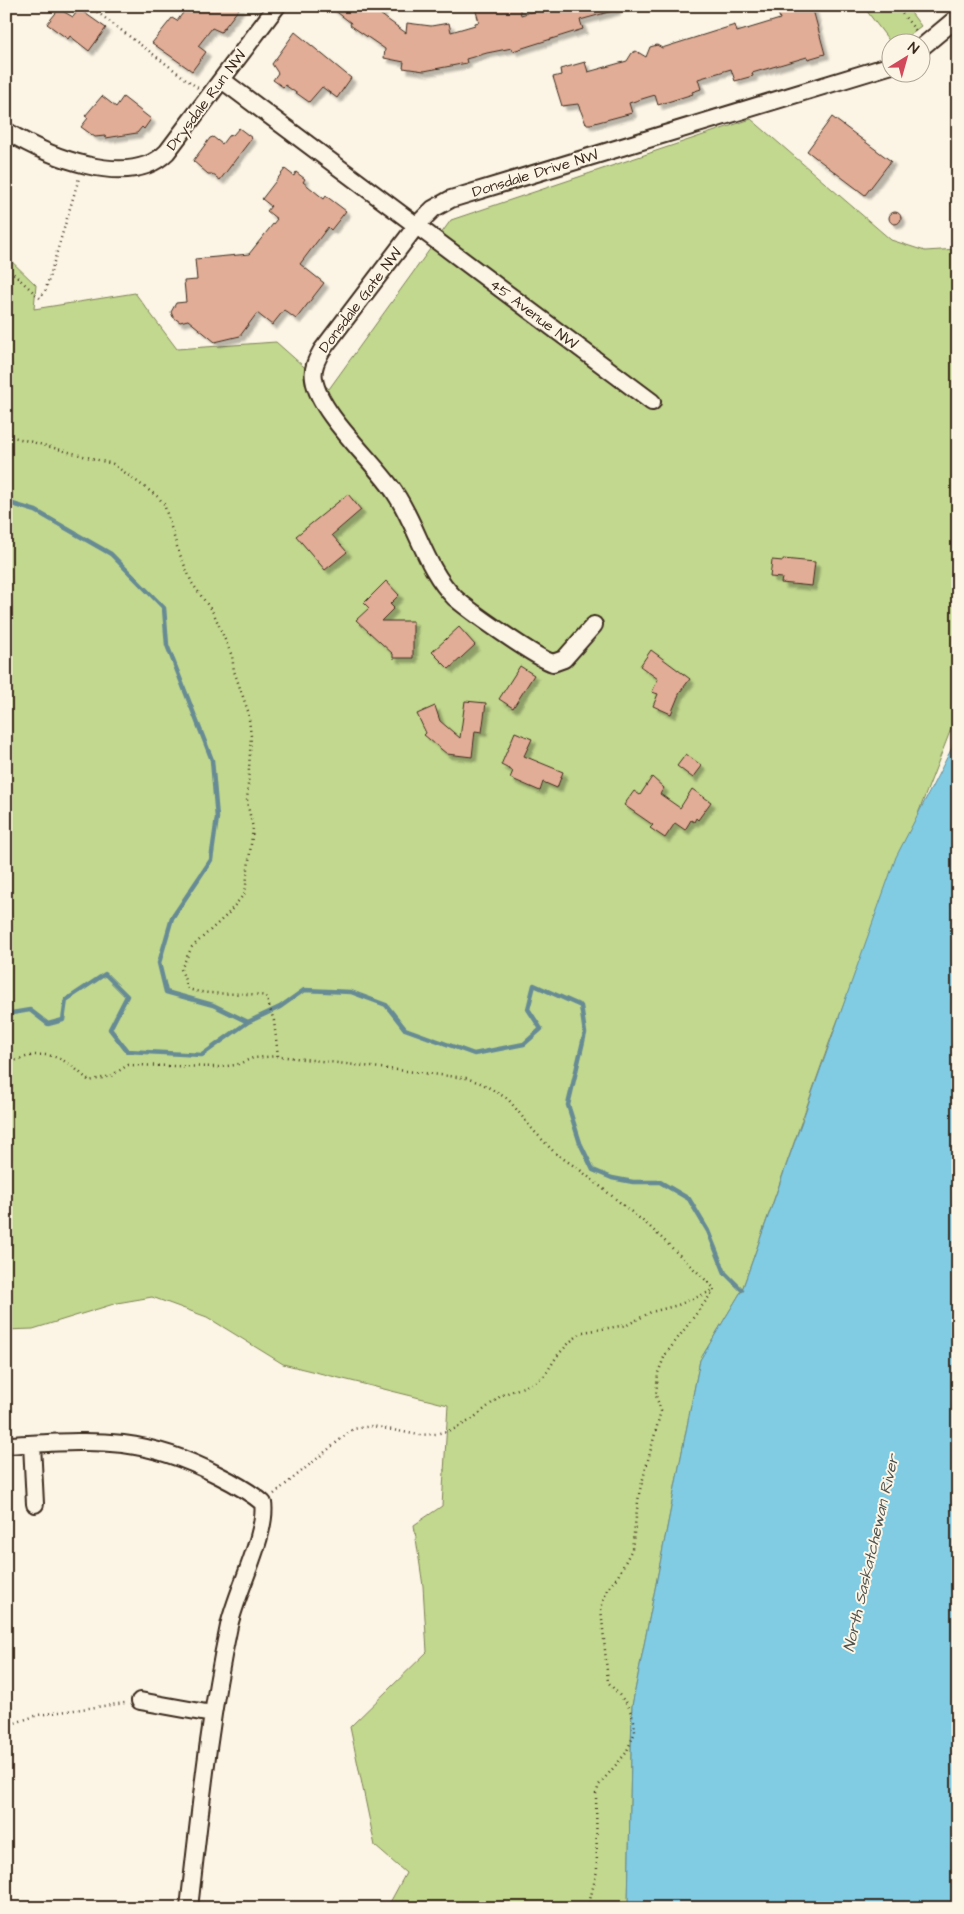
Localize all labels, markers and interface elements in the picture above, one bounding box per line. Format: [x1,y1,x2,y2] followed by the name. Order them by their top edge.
[882,32,932,82] north arrow
[904,38,923,59] text: N
[162,46,252,156] street label: Drysdale Run NW
[470,144,601,203] street label: Donsdale Drive NW
[314,243,407,357] street label: Donsdale Gate NW
[485,274,582,354] street label: 45 Avenue NW
[838,1451,905,1654] water label: North Saskatchewan River

